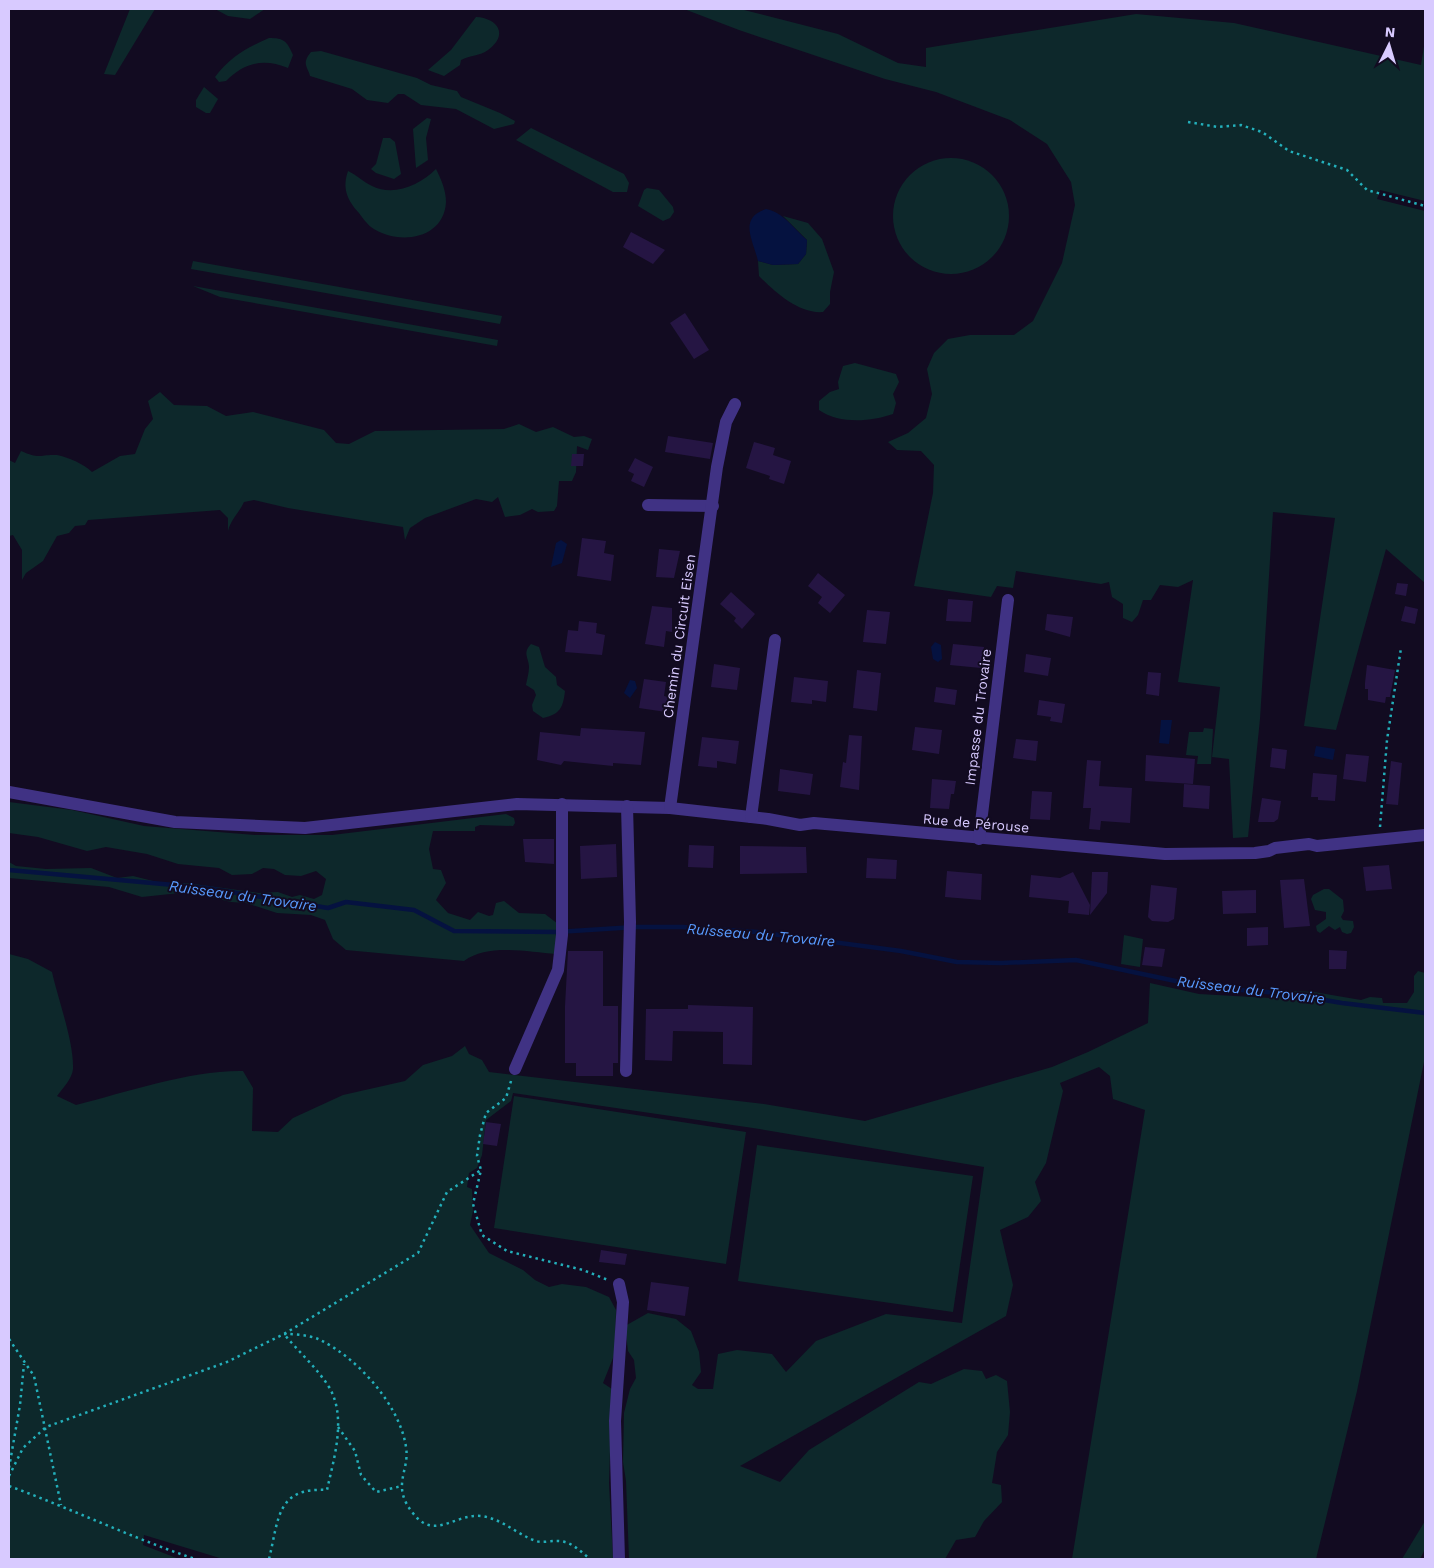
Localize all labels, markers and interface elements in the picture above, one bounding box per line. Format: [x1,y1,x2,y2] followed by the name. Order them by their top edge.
[1364,20,1414,70] north arrow
[1384,24,1396,40] text: N
[660,553,698,719] street label: Chemin du Circuit Eisen
[962,648,994,786] street label: Impasse du Trovaire
[922,810,1030,836] street label: Rue de Pérouse
[168,877,318,915] water label: Ruisseau du Trovaire
[686,920,836,950] water label: Ruisseau du Trovaire
[1176,972,1326,1008] water label: Ruisseau du Trovaire

